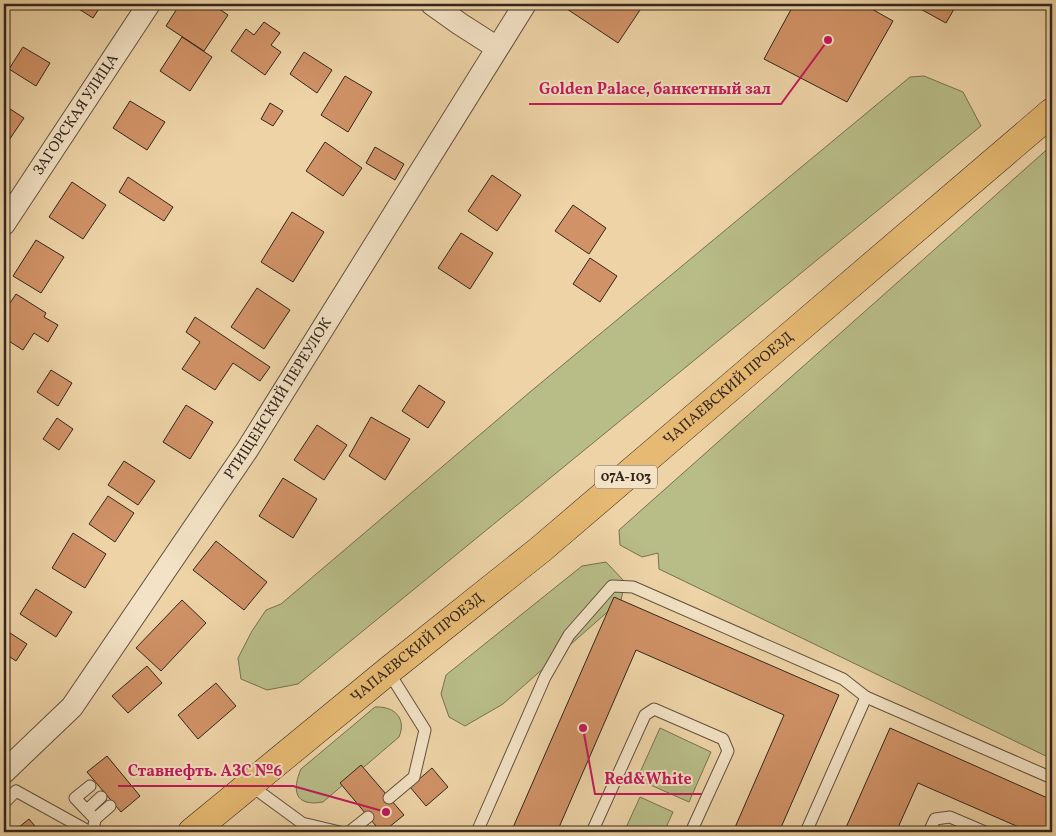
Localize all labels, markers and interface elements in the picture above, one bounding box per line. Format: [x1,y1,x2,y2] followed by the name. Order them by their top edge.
[28,49,124,180] street label: ЗАГОРСКАЯ УЛИЦА
[529,73,781,104] callout: Golden Palace, банкетный зал
[539,79,771,101] text: Golden Palace, банкетный зал
[219,314,337,484] street label: РТИЩЕНСКИЙ ПЕРЕУЛОК
[659,327,798,450] street label: ЧАПАЕВСКИЙ ПРОЕЗД
[595,466,657,488] road number: 07А-103
[346,588,489,708] street label: ЧАПАЕВСКИЙ ПРОЕЗД
[118,755,293,786] callout: Ставнефть. АЗС №6
[128,761,283,783] text: Ставнефть. АЗС №6
[595,763,702,794] callout: Red&White
[604,769,692,791] text: Red&White

